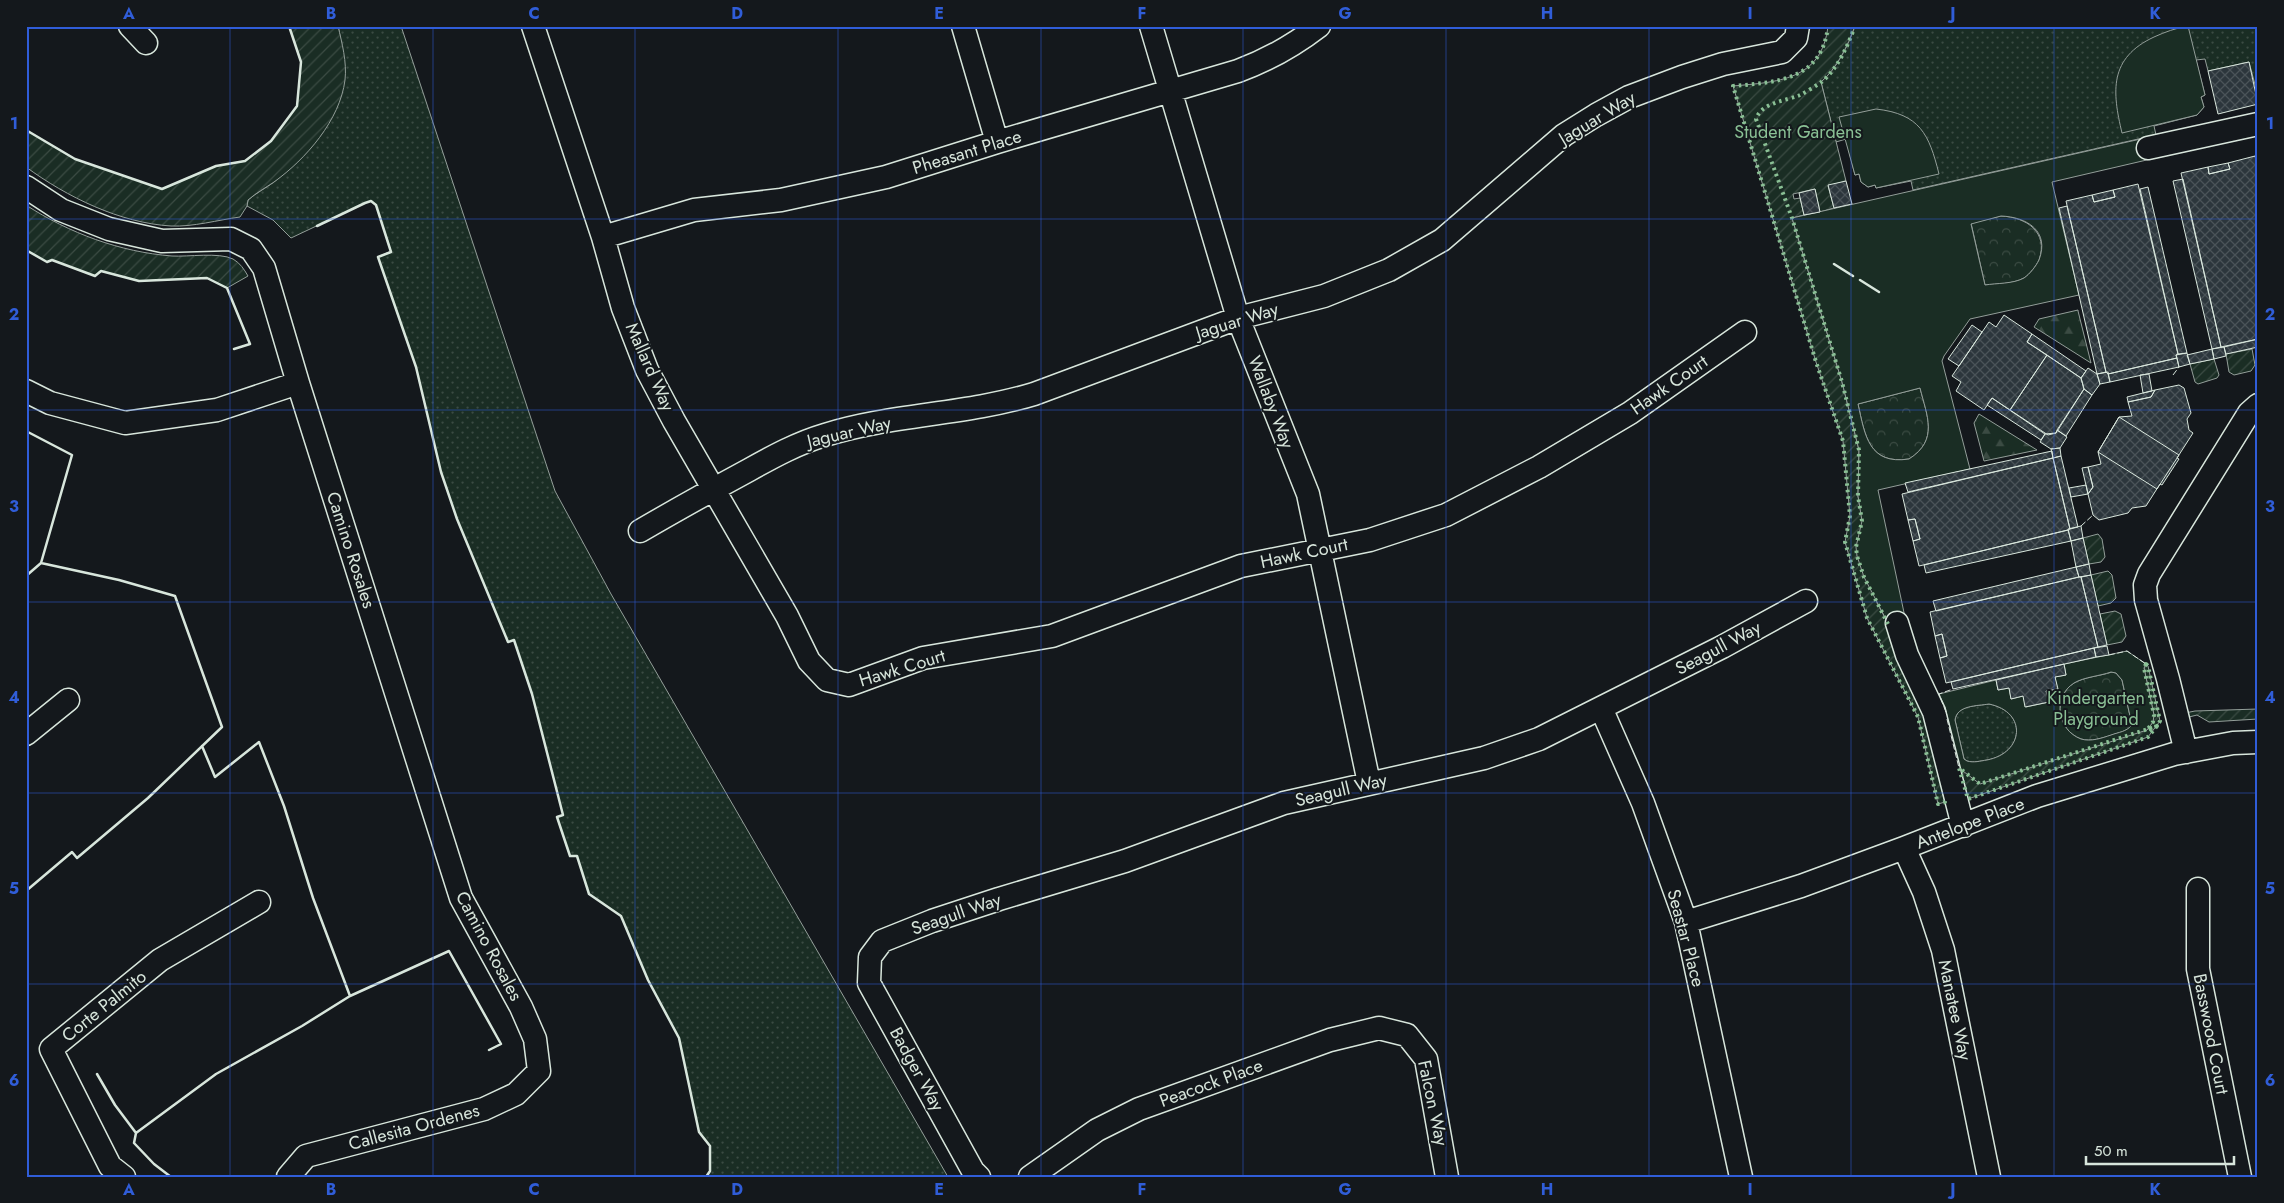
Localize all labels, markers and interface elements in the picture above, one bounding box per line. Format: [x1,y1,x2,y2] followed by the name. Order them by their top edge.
[122,2,135,25] text: A
[326,2,336,25] text: B
[528,2,540,25] text: C
[731,2,743,25] text: D
[934,2,944,25] text: E
[1138,2,1146,25] text: F
[1338,2,1352,25] text: G
[1541,2,1553,25] text: H
[1747,2,1753,25] text: I
[1947,2,1956,25] text: J
[2149,2,2161,25] text: K
[1552,85,1640,152] street label: Jaguar Way
[10,112,18,135] text: 1
[2266,112,2274,135] text: 1
[1734,119,1862,145] park label: Student Gardens
[909,123,1025,181] street label: Pheasant Place
[1190,296,1282,347] street label: Jaguar Way
[9,303,19,326] text: 2
[2265,303,2275,326] text: 2
[619,319,681,416] street label: Mallard Way
[1625,348,1714,421] street label: Hawk Court
[1241,352,1301,452] street label: Wallaby Way
[803,410,894,455] street label: Jaguar Way
[320,489,382,611] street label: Camino Rosales
[9,495,19,518] text: 3
[2265,495,2275,518] text: 3
[1258,531,1351,575] street label: Hawk Court
[1671,614,1766,681] street label: Seagull Way
[856,642,949,693] street label: Hawk Court
[2047,685,2145,732] park label: Kindergarten Playground
[8,686,20,709] text: 4
[2264,686,2276,709] text: 4
[1292,767,1390,813] street label: Seagull Way
[1912,790,2028,856] street label: Antelope Place
[9,877,19,900] text: 5
[2265,877,2275,900] text: 5
[907,886,1005,942] street label: Seagull Way
[1660,886,1712,990] street label: Seastar Place
[449,887,529,1005] street label: Camino Rosales
[1932,957,1978,1063] street label: Manatee Way
[56,964,152,1048] street label: Corte Palmito
[2187,971,2236,1097] street label: Basswood Court
[883,1022,951,1116] street label: Badger Way
[1156,1052,1266,1114] street label: Peacock Place
[1411,1058,1455,1148] street label: Falcon Way
[9,1069,19,1092] text: 6
[2265,1069,2275,1092] text: 6
[346,1097,482,1157] street label: Callesita Ordenes
[2086,1133,2234,1165] scale bar
[2094,1140,2128,1162] text: 50 m
[122,1178,135,1201] text: A
[326,1178,336,1201] text: B
[528,1178,540,1201] text: C
[731,1178,743,1201] text: D
[934,1178,944,1201] text: E
[1138,1178,1146,1201] text: F
[1338,1178,1352,1201] text: G
[1541,1178,1553,1201] text: H
[1747,1178,1753,1201] text: I
[1947,1178,1956,1201] text: J
[2149,1178,2161,1201] text: K

